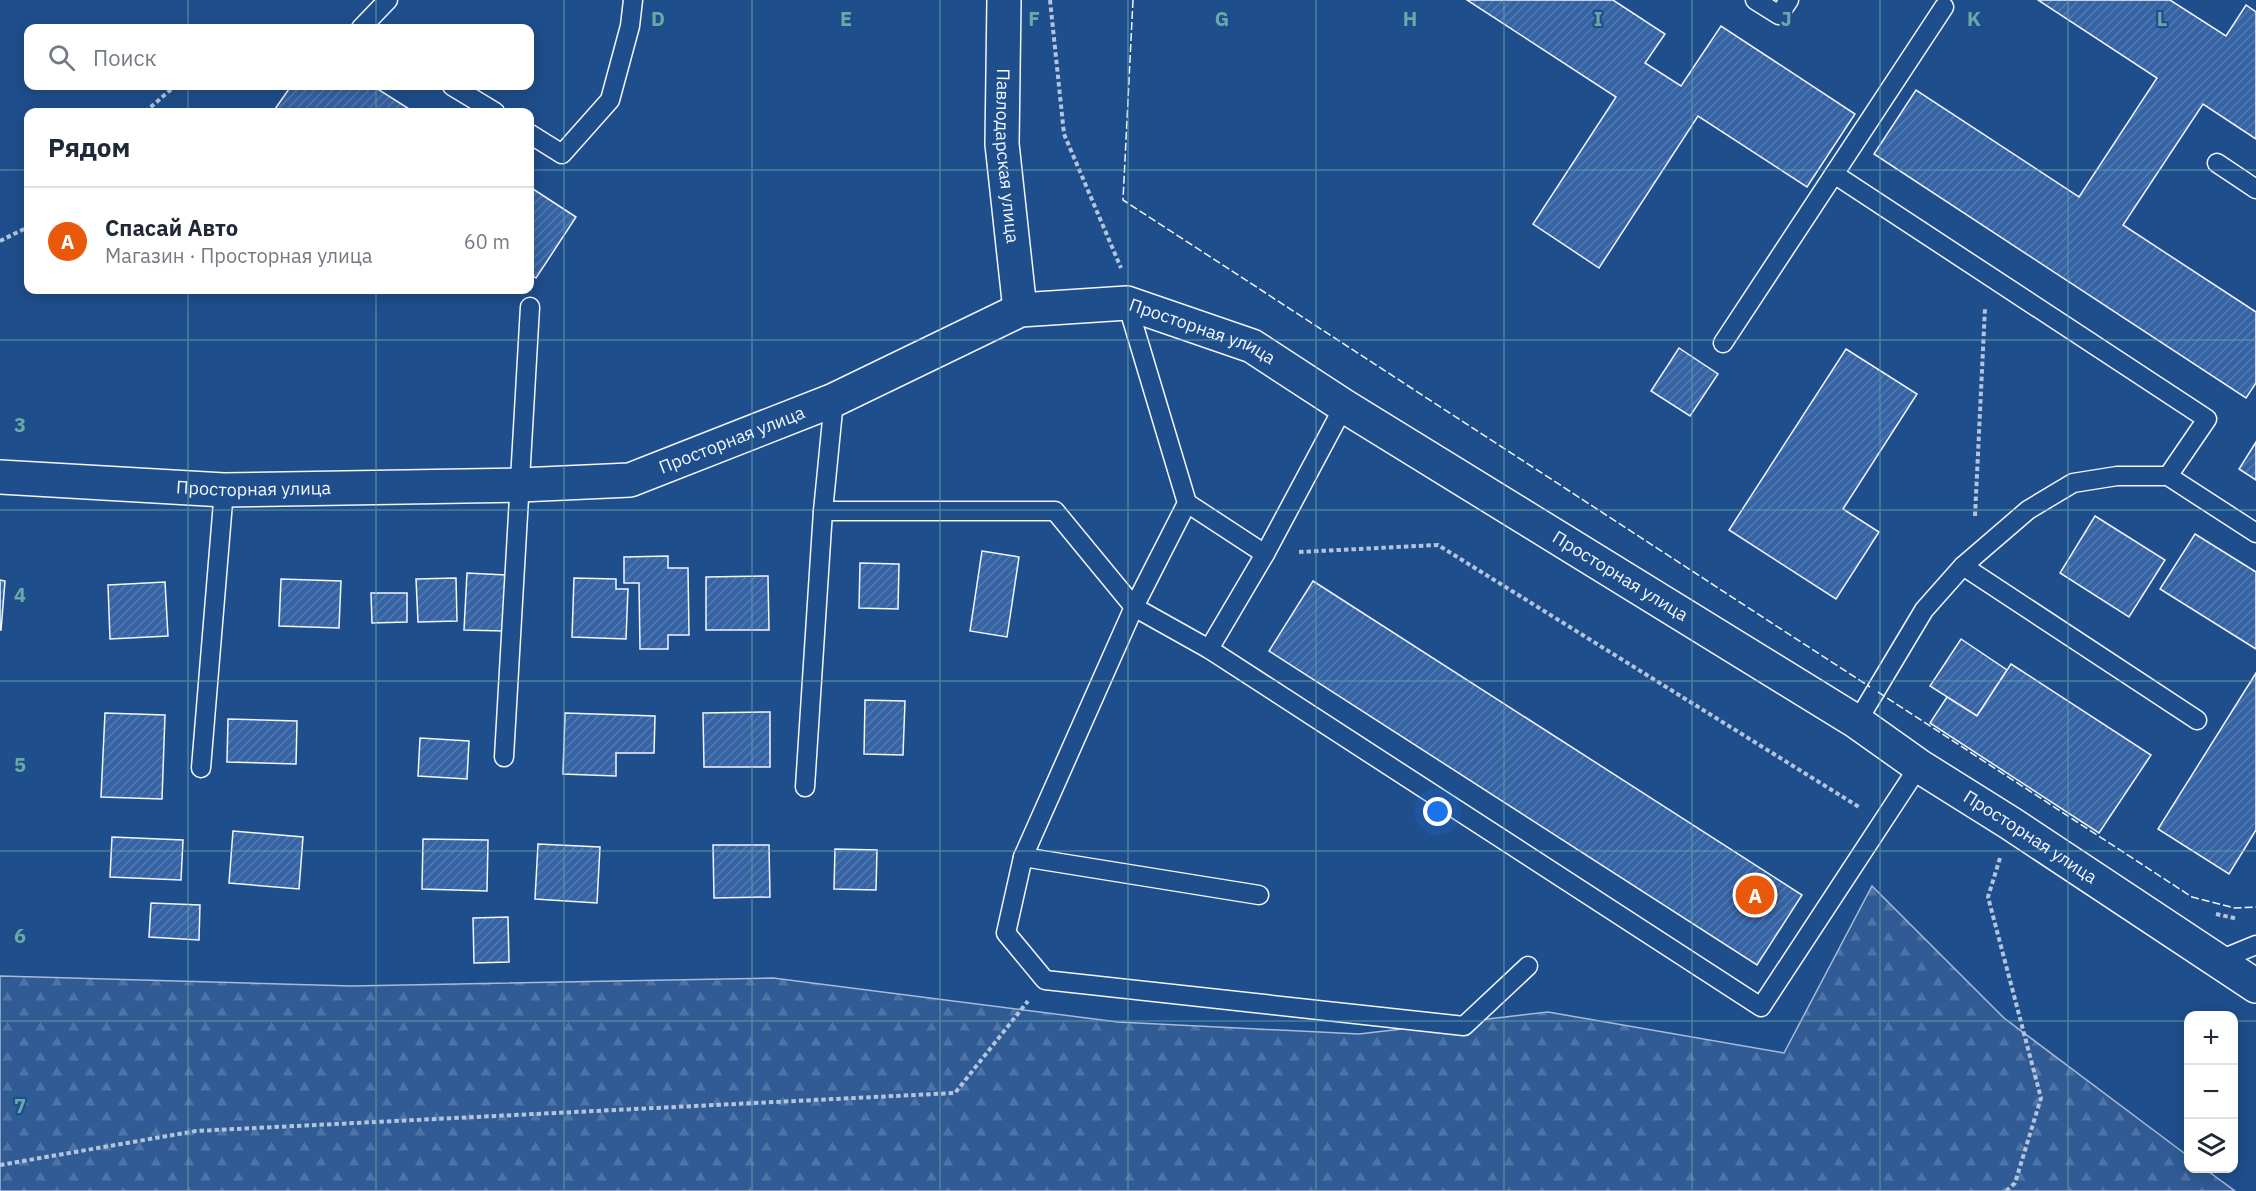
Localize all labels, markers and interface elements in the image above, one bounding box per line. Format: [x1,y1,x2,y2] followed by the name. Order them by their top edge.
[651,5,665,32] text: D
[840,5,852,32] text: E
[1028,5,1040,32] text: F
[1215,5,1229,32] text: G
[1403,5,1417,32] text: H
[1594,5,1602,32] text: I
[1780,5,1792,32] text: J
[1967,5,1981,32] text: K
[2157,5,2167,32] text: L
[24,24,534,90] search box
[45,41,78,74] icon: search
[93,43,157,72] text: Поиск
[991,68,1025,245] street label: Павлодарская улица
[48,130,130,164] text: Рядом
[105,213,238,242] text: Спасай Авто
[61,228,74,255] text: A
[464,228,510,255] text: 60 m
[105,242,373,269] text: Магазин · Просторная улица
[1126,293,1280,370] street label: Просторная улица
[655,400,808,479] street label: Просторная улица
[14,411,26,438] text: 3
[176,475,332,501] street label: Просторная улица
[1548,525,1693,626] street label: Просторная улица
[14,581,26,608] text: 4
[14,751,26,778] text: 5
[1959,785,2102,889] street label: Просторная улица
[1423,797,1452,826] your location
[1736,872,1774,918] pin: A
[14,922,26,949] text: 6
[2184,1011,2238,1173] map controls
[2184,1011,2238,1065] button: +
[2184,1065,2238,1119] button: −
[14,1092,26,1119] text: 7
[2184,1119,2238,1173] button: layers

